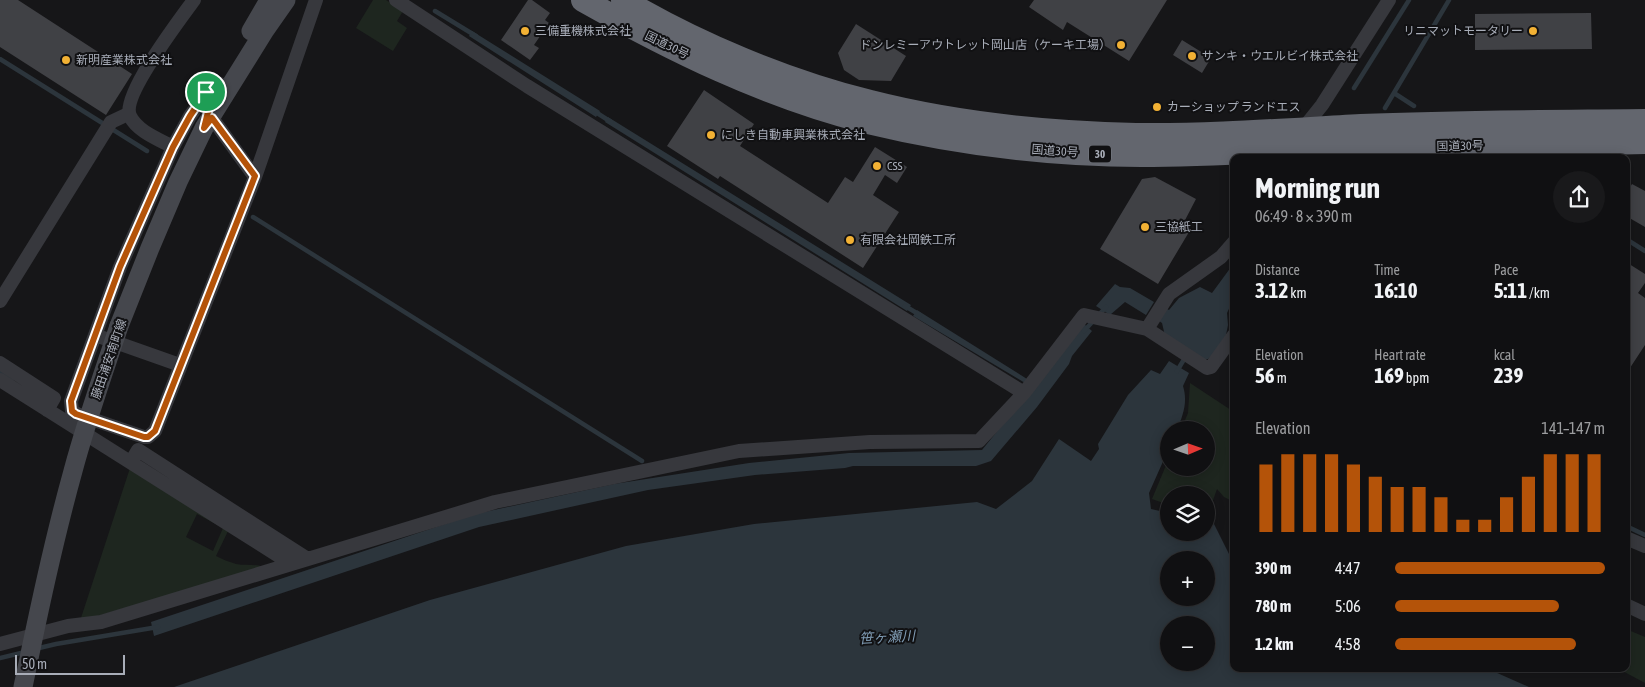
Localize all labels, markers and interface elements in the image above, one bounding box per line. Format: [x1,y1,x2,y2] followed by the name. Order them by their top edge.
[535,24,631,38] place label: 三備重機株式会社
[1403,24,1523,38] place label: リニマットモータリー
[519,25,531,37] marker: 三備重機株式会社
[1527,25,1539,37] marker: リニマットモータリー
[643,28,691,62] street label: 国道30号
[859,38,1111,52] place label: ドンレミーアウトレット岡山店（ケーキ工場）
[1115,39,1127,51] marker: ドンレミーアウトレット岡山店（ケーキ工場）
[1202,49,1358,63] place label: サンキ・ウエルビイ株式会社
[1186,50,1198,62] marker: サンキ・ウエルビイ株式会社
[76,53,172,67] place label: 新明産業株式会社
[60,54,72,66] marker: 新明産業株式会社
[185,71,227,113] pin
[192,78,220,106] icon: arrive
[1167,100,1300,114] place label: カーショップ ランドエス
[1151,101,1163,113] marker: カーショップ ランドエス
[721,128,865,142] place label: にしき自動車興業株式会社
[705,129,717,141] marker: にしき自動車興業株式会社
[1436,139,1484,153] street label: 国道30号
[1031,142,1079,160] street label: 国道30号
[1089,146,1111,162] road number: 30
[887,159,902,173] place label: CSS
[871,160,883,172] marker: CSS
[1553,171,1605,223] button: share
[1255,172,1380,204] text: Morning run
[1255,207,1352,225] text: 06:49 · 8 × 390 m
[1155,220,1203,234] place label: 三協紙工
[1139,221,1151,233] marker: 三協紙工
[860,233,956,247] place label: 有限会社岡鉄工所
[844,234,856,246] marker: 有限会社岡鉄工所
[1255,262,1300,278] text: Distance
[1374,262,1400,278] text: Time
[1494,262,1518,278] text: Pace
[1255,278,1288,302] text: 3.12
[1374,278,1418,302] text: 16:10
[1494,278,1527,302] text: 5:11
[1288,285,1307,301] text: km
[1527,285,1550,301] text: /km
[89,317,129,401] street label: 藤田浦安南町線
[1255,347,1304,363] text: Elevation
[1374,347,1426,363] text: Heart rate
[1494,347,1515,363] text: kcal
[1255,363,1275,387] text: 56
[1374,363,1404,387] text: 169
[1494,363,1523,387] text: 239
[1275,370,1287,386] text: m
[1404,370,1429,386] text: bpm
[1255,419,1310,437] text: Elevation
[1541,419,1605,437] text: 141–147 m
[1160,421,1215,476] north arrow
[1160,421,1215,671] map controls
[1160,486,1215,541] button: layers
[1160,551,1215,606] button: +
[1255,559,1291,577] text: 390 m
[1335,559,1360,577] text: 4:47
[1255,597,1291,615] text: 780 m
[1335,597,1361,615] text: 5:06
[1160,616,1215,671] button: −
[859,627,917,646] water label: 笹ヶ瀬川
[1255,635,1294,653] text: 1.2 km
[1335,635,1360,653] text: 4:58
[15,652,125,675] scale bar
[22,656,47,672] text: 50 m

